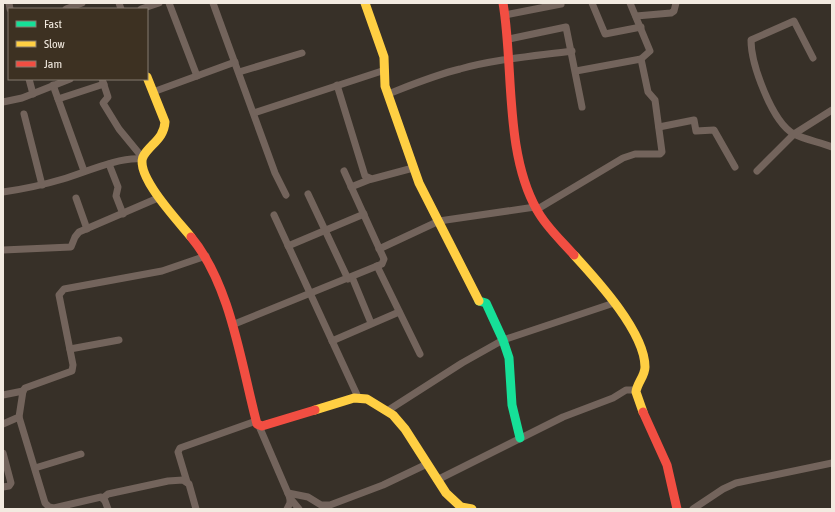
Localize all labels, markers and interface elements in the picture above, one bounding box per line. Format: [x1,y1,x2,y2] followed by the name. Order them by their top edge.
[8,8,148,80] legend
[44,17,62,31] text: Fast
[44,37,65,51] text: Slow
[44,57,62,71] text: Jam

